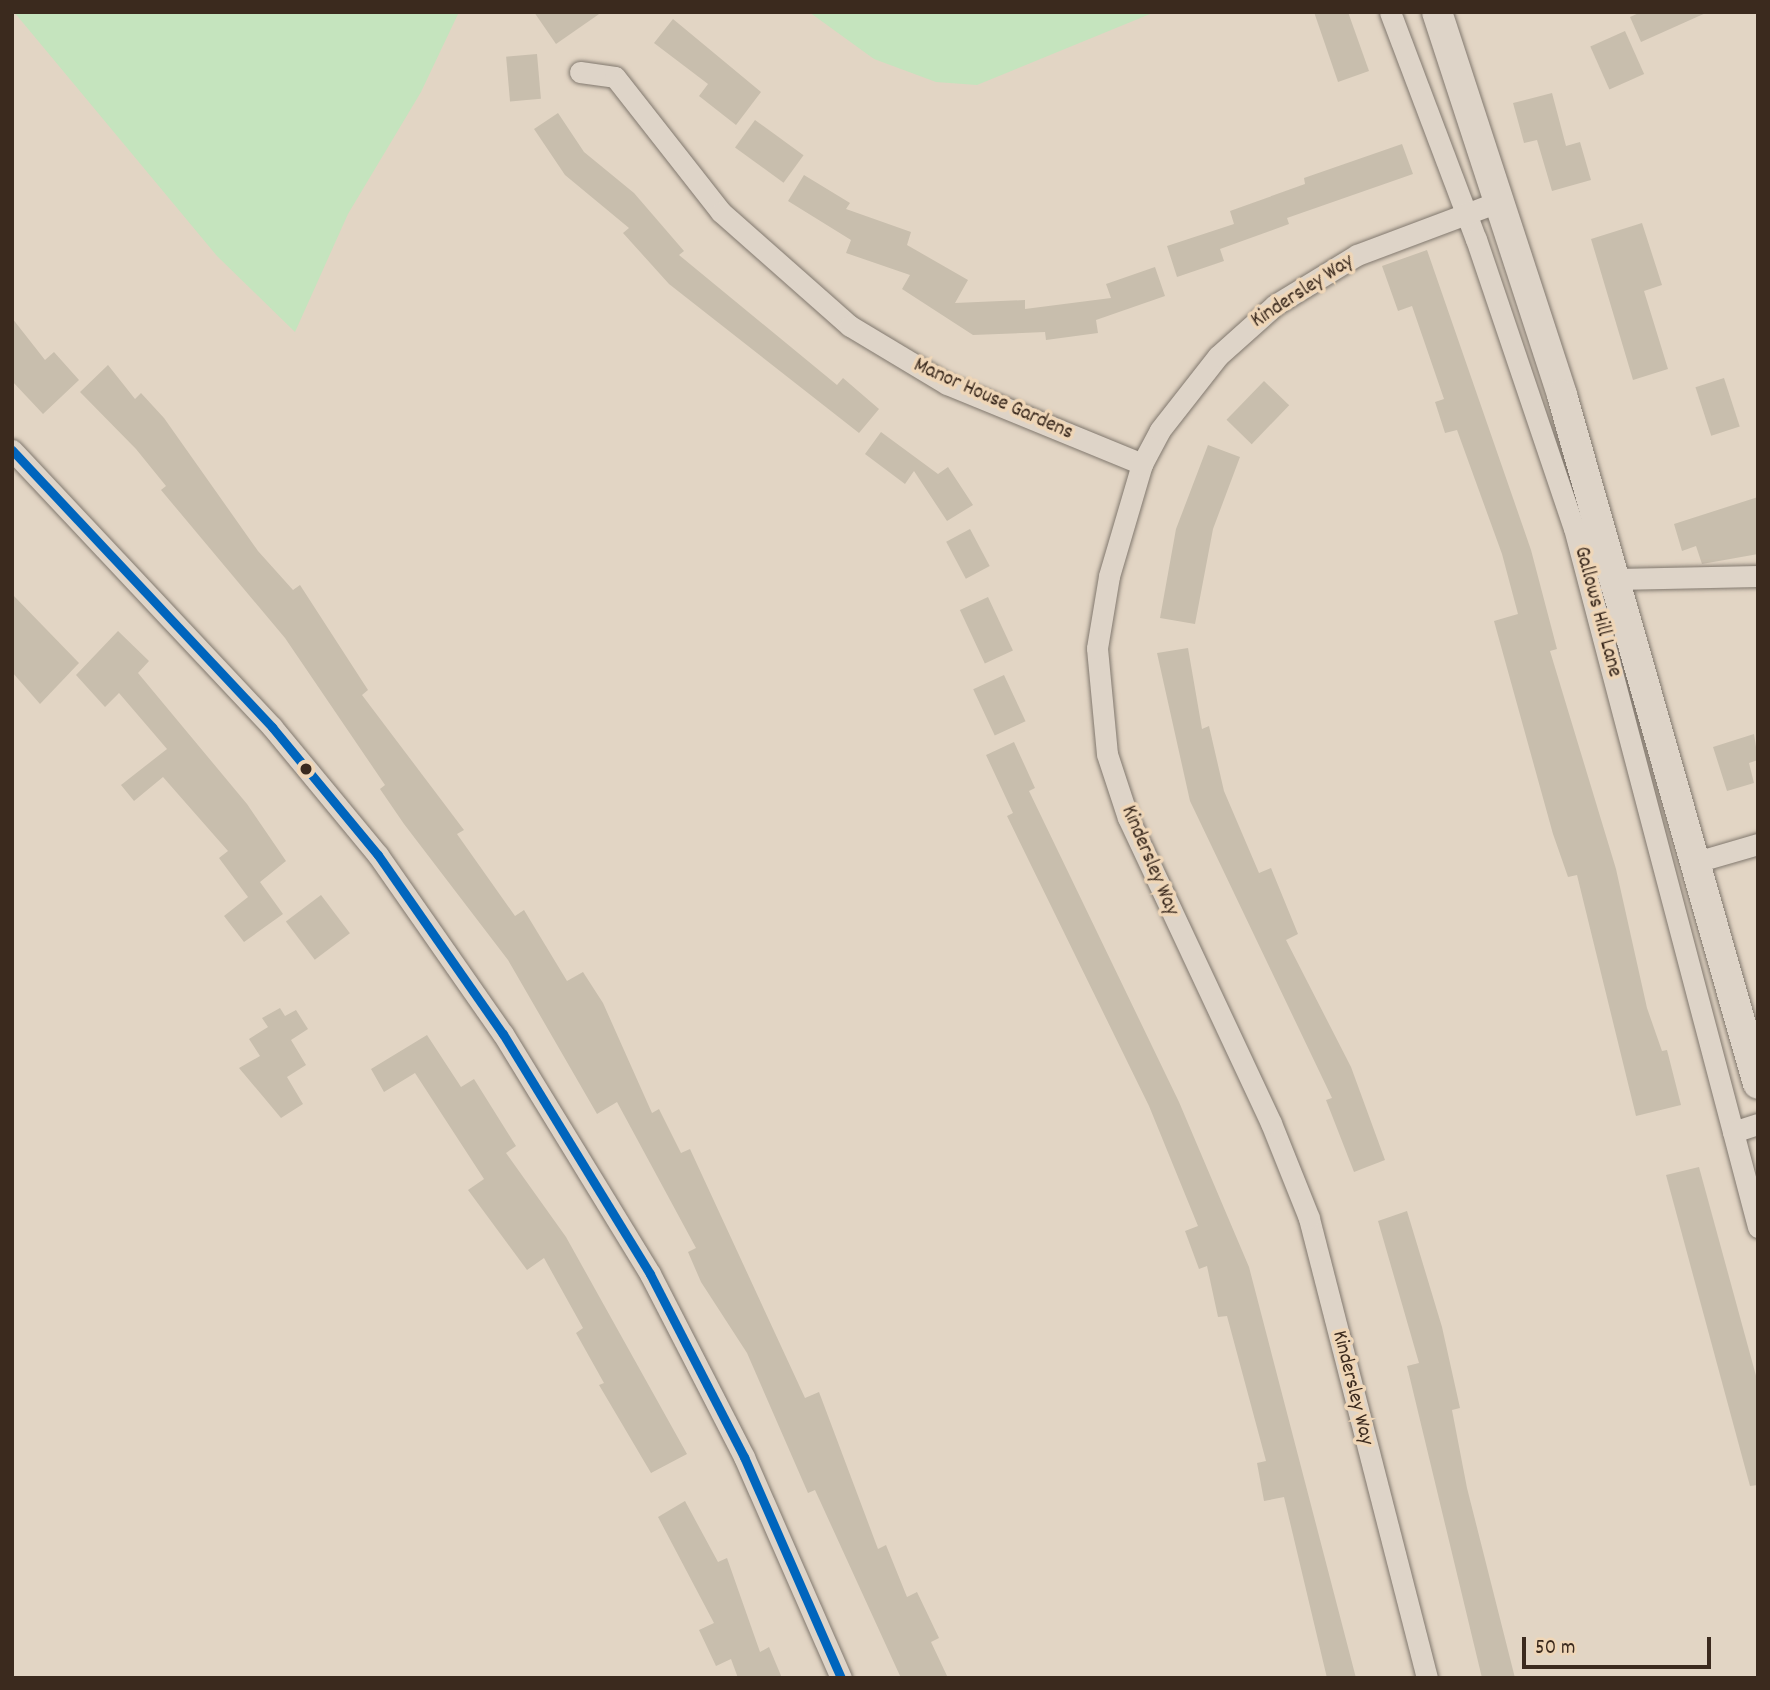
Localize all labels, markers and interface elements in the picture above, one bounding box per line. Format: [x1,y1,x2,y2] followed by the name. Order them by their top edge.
[1247,250,1359,334] street label: Kindersley Way
[909,354,1077,446] street label: Manor House Gardens
[1568,544,1626,680] street label: Gallows Hill Lane
[299,762,313,776] unlabelled marker
[1115,802,1183,920] street label: Kindersley Way
[1326,1328,1378,1448] street label: Kindersley Way
[1525,1624,1714,1668] scale bar
[1535,1634,1575,1664] text: 50 m

